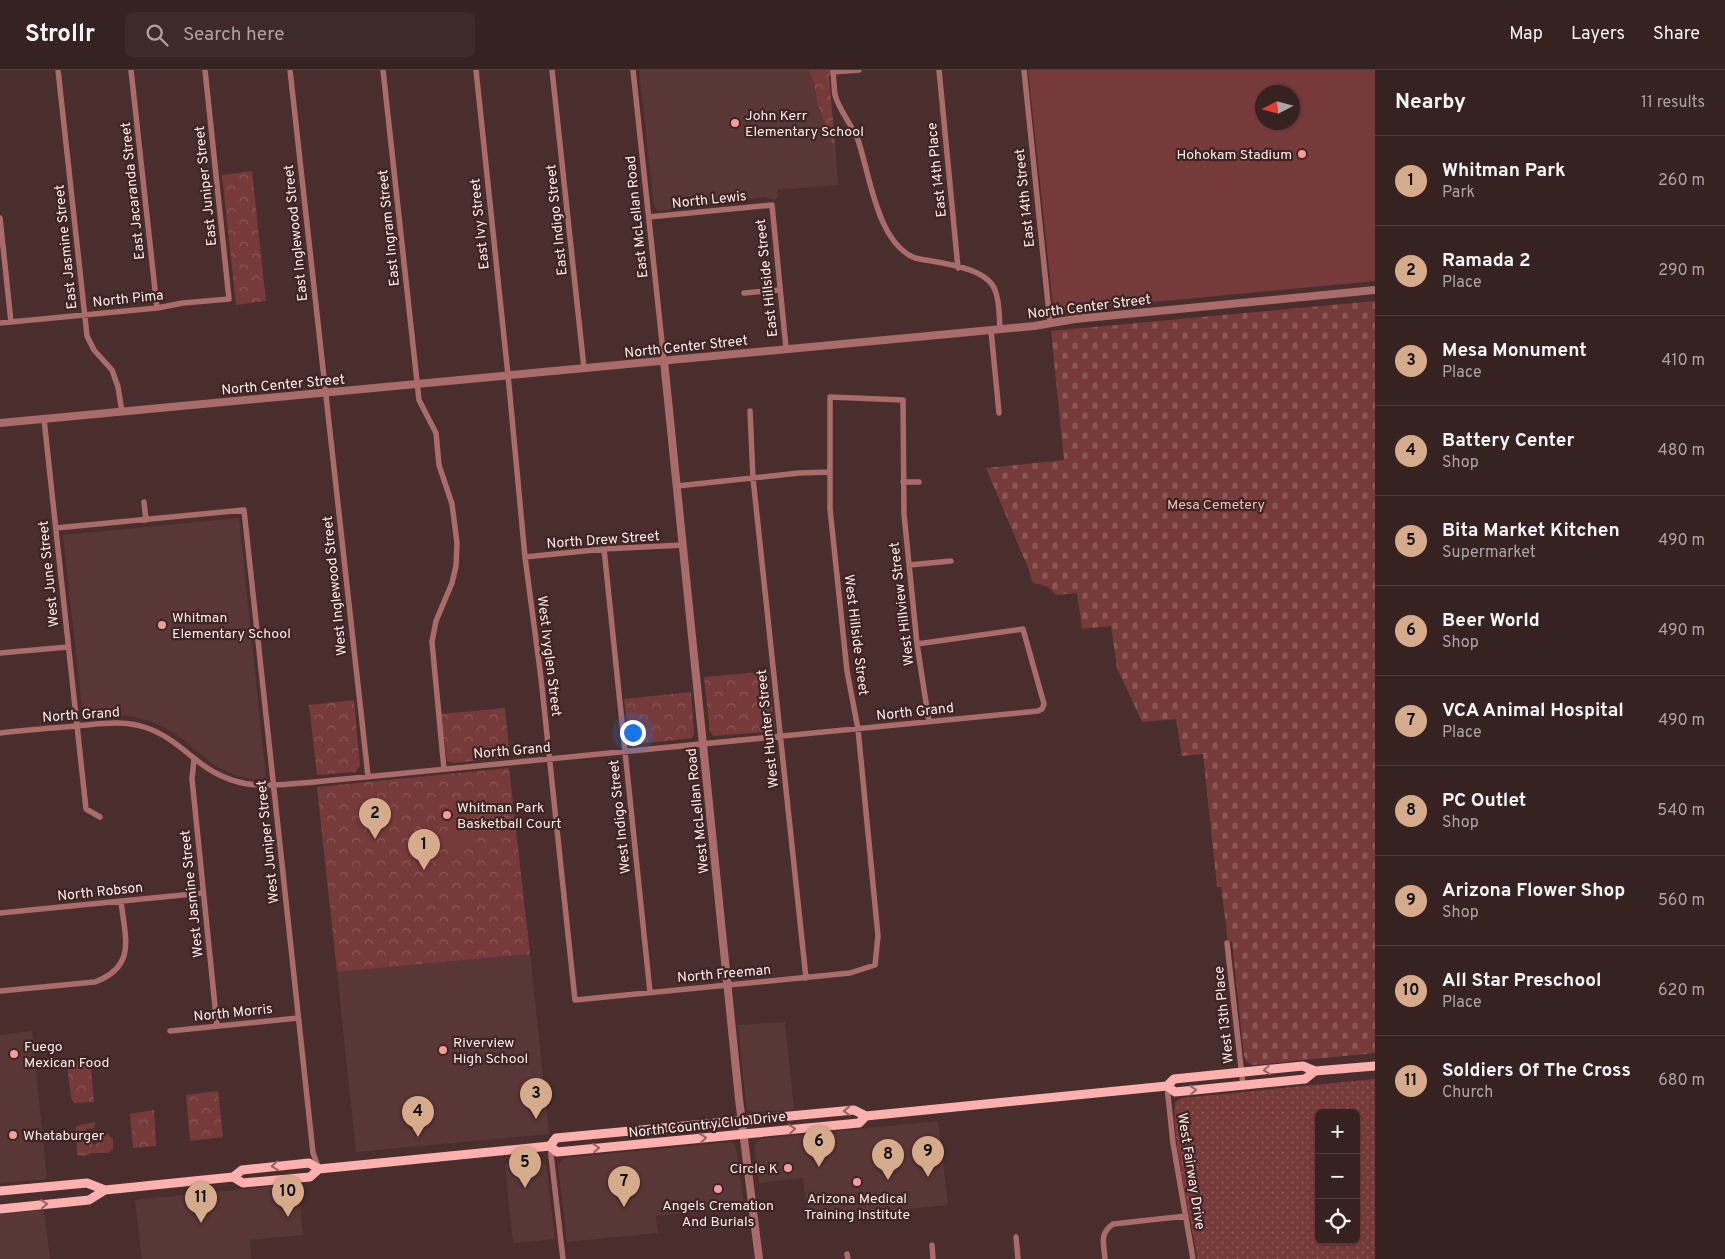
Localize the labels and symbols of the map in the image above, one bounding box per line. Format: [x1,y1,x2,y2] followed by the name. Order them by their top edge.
[1255,85,1300,130] north arrow
[745,108,864,141] place label: John Kerr Elementary School
[729,117,741,129] marker: John Kerr Elementary School
[118,121,149,260] street label: East Jacaranda Street
[924,122,951,218] street label: East 14th Place
[192,125,221,247] street label: East Juniper Street
[1176,147,1292,164] place label: Hohokam Stadium
[1012,148,1039,248] street label: East 14th Street
[1296,148,1308,160] marker: Hohokam Stadium
[623,155,652,279] street label: East McLellan Road
[543,163,572,276] street label: East Indigo Street
[281,164,312,302] street label: East Inglewood Street
[375,169,404,287] street label: East Ingram Street
[467,177,494,270] street label: East Ivy Street
[51,184,81,310] street label: East Jasmine Street
[671,188,747,213] street label: North Lewis
[753,218,782,338] street label: East Hillside Street
[92,287,164,312] street label: North Pima
[1027,291,1152,323] street label: North Center Street
[624,333,749,362] street label: North Center Street
[221,372,346,399] street label: North Center Street
[1167,497,1265,514] park label: Mesa Cemetery
[320,515,351,657] street label: West Inglewood Street
[35,520,64,628] street label: West June Street
[546,528,660,553] street label: North Drew Street
[886,541,919,667] street label: West Hillview Street
[840,574,871,697] street label: West Hillside Street
[533,595,564,718] street label: West Ivyglen Street
[172,610,291,643] place label: Whitman Elementary School
[156,619,168,631] marker: Whitman Elementary School
[754,669,783,789] street label: West Hunter Street
[876,700,955,725] street label: North Grand
[42,704,121,727] street label: North Grand
[620,720,646,746] your location
[473,740,552,763] street label: North Grand
[683,747,714,874] street label: West McLellan Road
[606,759,635,875] street label: West Indigo Street
[254,779,283,904] street label: West Juniper Street
[359,798,391,839] pin: 2
[457,800,562,833] place label: Whitman Park Basketball Court
[441,809,453,821] marker: Whitman Park Basketball Court
[177,829,208,959] street label: West Jasmine Street
[408,829,440,870] pin: 1
[56,880,144,905] street label: North Robson
[676,962,772,987] street label: North Freeman
[1211,965,1238,1065] street label: West 13th Place
[193,1001,274,1026] street label: North Morris
[453,1035,528,1068] place label: Riverview High School
[24,1039,109,1072] place label: Fuego Mexican Food
[437,1044,449,1056] marker: Riverview High School
[8,1048,20,1060] marker: Fuego Mexican Food
[1263,1064,1271,1075] one-way arrow
[520,1078,552,1119] pin: 3
[1190,1085,1198,1096] one-way arrow
[402,1096,434,1137] pin: 4
[843,1106,851,1117] one-way arrow
[628,1109,787,1142] street label: North Country Club Drive
[1173,1112,1208,1231] street label: West Fairway Drive
[788,1124,796,1135] one-way arrow
[803,1126,835,1167] pin: 6
[23,1128,105,1145] place label: Whataburger
[7,1129,19,1141] marker: Whataburger
[699,1133,707,1144] one-way arrow
[912,1136,944,1177] pin: 9
[872,1139,904,1180] pin: 8
[592,1143,600,1154] one-way arrow
[509,1147,541,1188] pin: 5
[271,1161,279,1172] one-way arrow
[730,1161,778,1178] place label: Circle K
[782,1162,794,1174] marker: Circle K
[608,1166,640,1207] pin: 7
[272,1176,304,1217] pin: 10
[851,1176,863,1188] marker: Arizona Medical Training Institute
[185,1182,217,1223] pin: 11
[712,1183,724,1195] marker: Angels Cremation And Burials
[804,1191,910,1224] place label: Arizona Medical Training Institute
[662,1198,774,1231] place label: Angels Cremation And Burials
[41,1199,49,1210] one-way arrow

